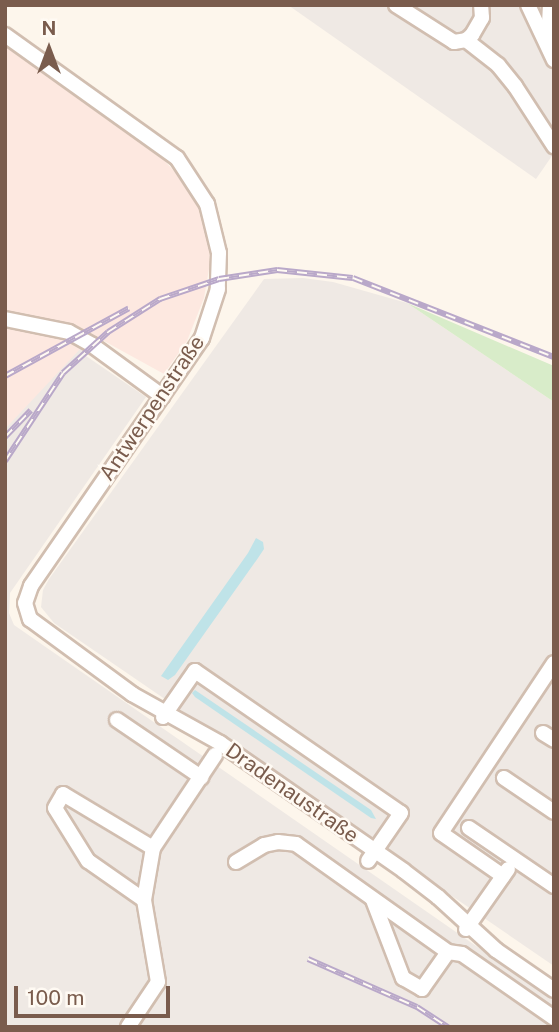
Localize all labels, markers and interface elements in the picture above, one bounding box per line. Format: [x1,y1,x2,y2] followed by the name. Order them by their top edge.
[14,14,84,84] north arrow
[42,17,56,39] text: N
[94,331,210,485] street label: Antwerpenstraße
[221,738,363,848] street label: Dradenaustraße
[18,972,173,1016] scale bar
[27,985,84,1010] text: 100 m

